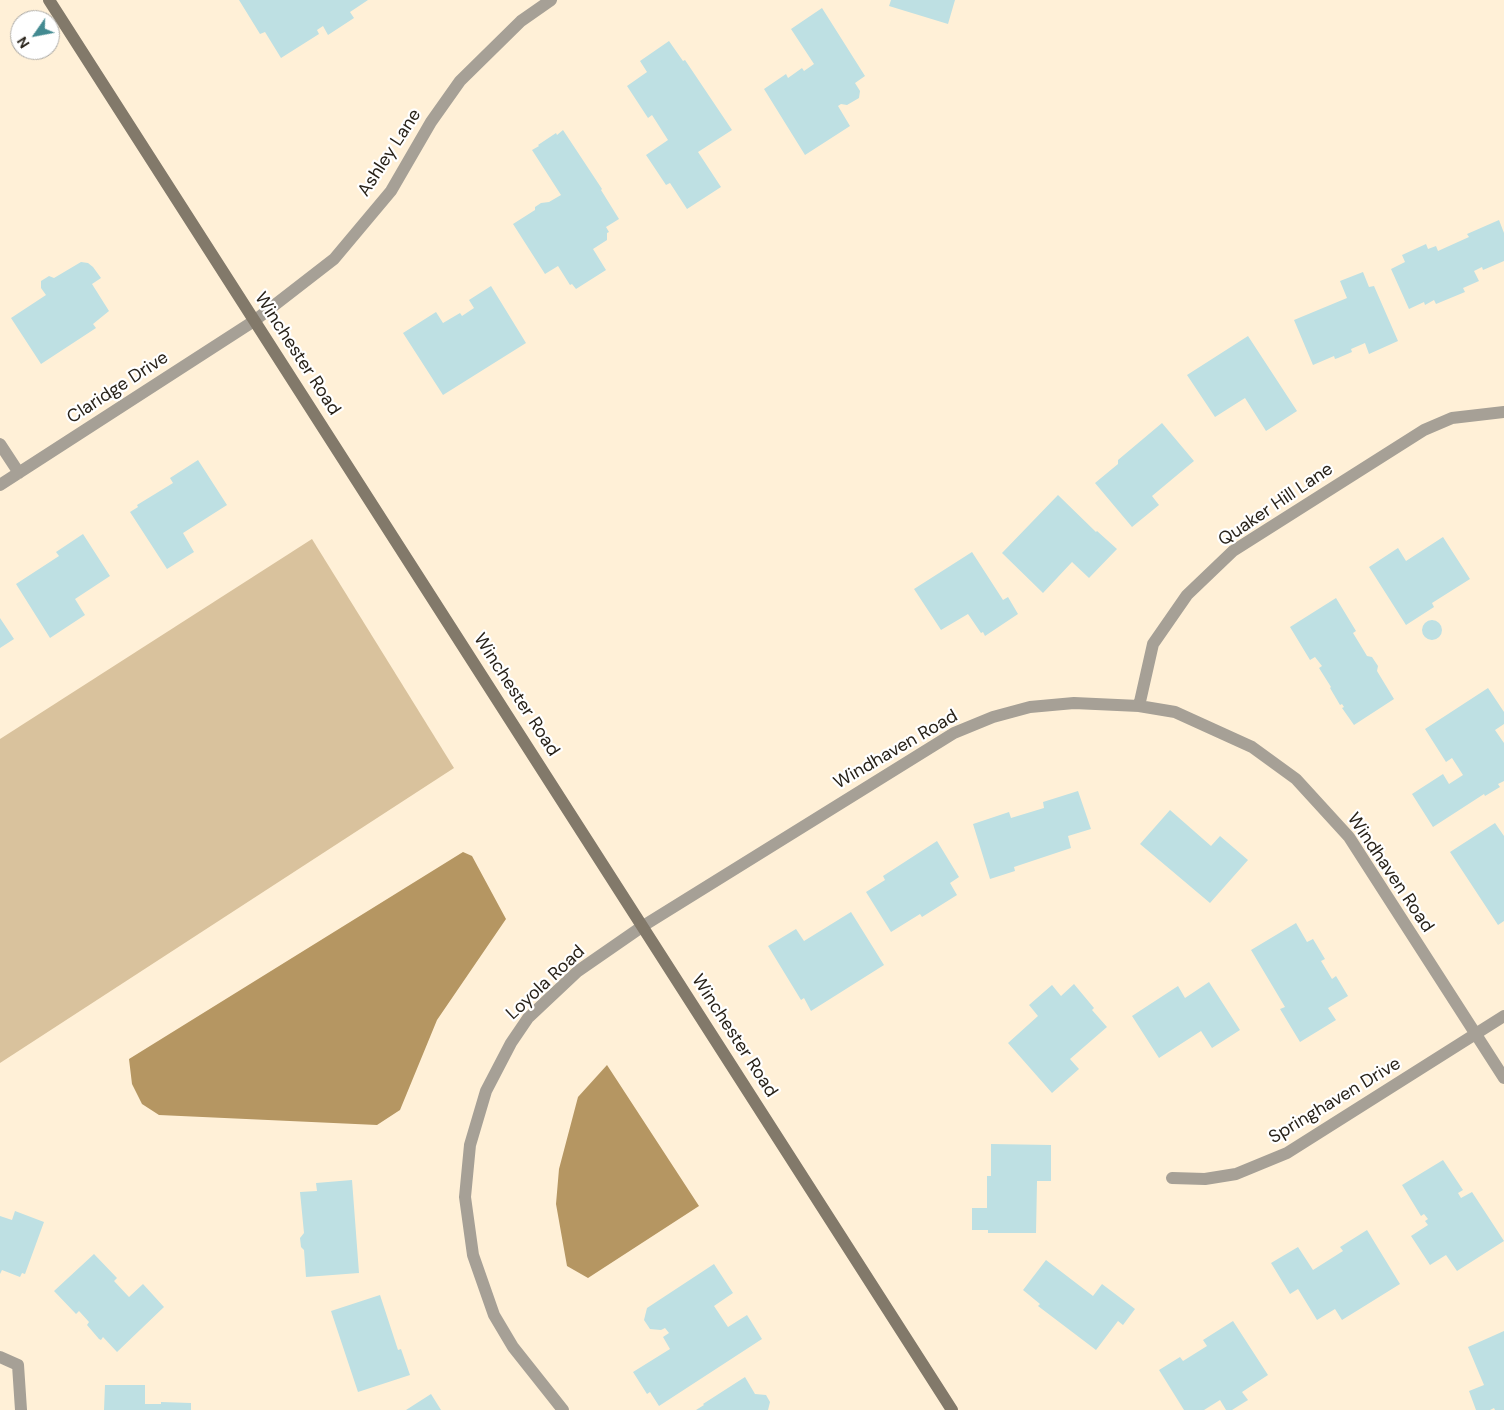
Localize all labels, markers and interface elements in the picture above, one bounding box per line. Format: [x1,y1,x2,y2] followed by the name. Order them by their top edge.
[10,10,60,60] north arrow
[13,33,34,52] text: N
[354,105,426,201] street label: Ashley Lane
[249,289,345,419] street label: Winchester Road
[63,347,173,429] street label: Claridge Drive
[1215,459,1337,551] street label: Quaker Hill Lane
[468,630,564,760] street label: Winchester Road
[830,706,962,794] street label: Windhaven Road
[1342,809,1438,937] street label: Windhaven Road
[502,941,590,1025] street label: Loyola Road
[686,971,782,1101] street label: Winchester Road
[1265,1053,1405,1149] street label: Springhaven Drive

